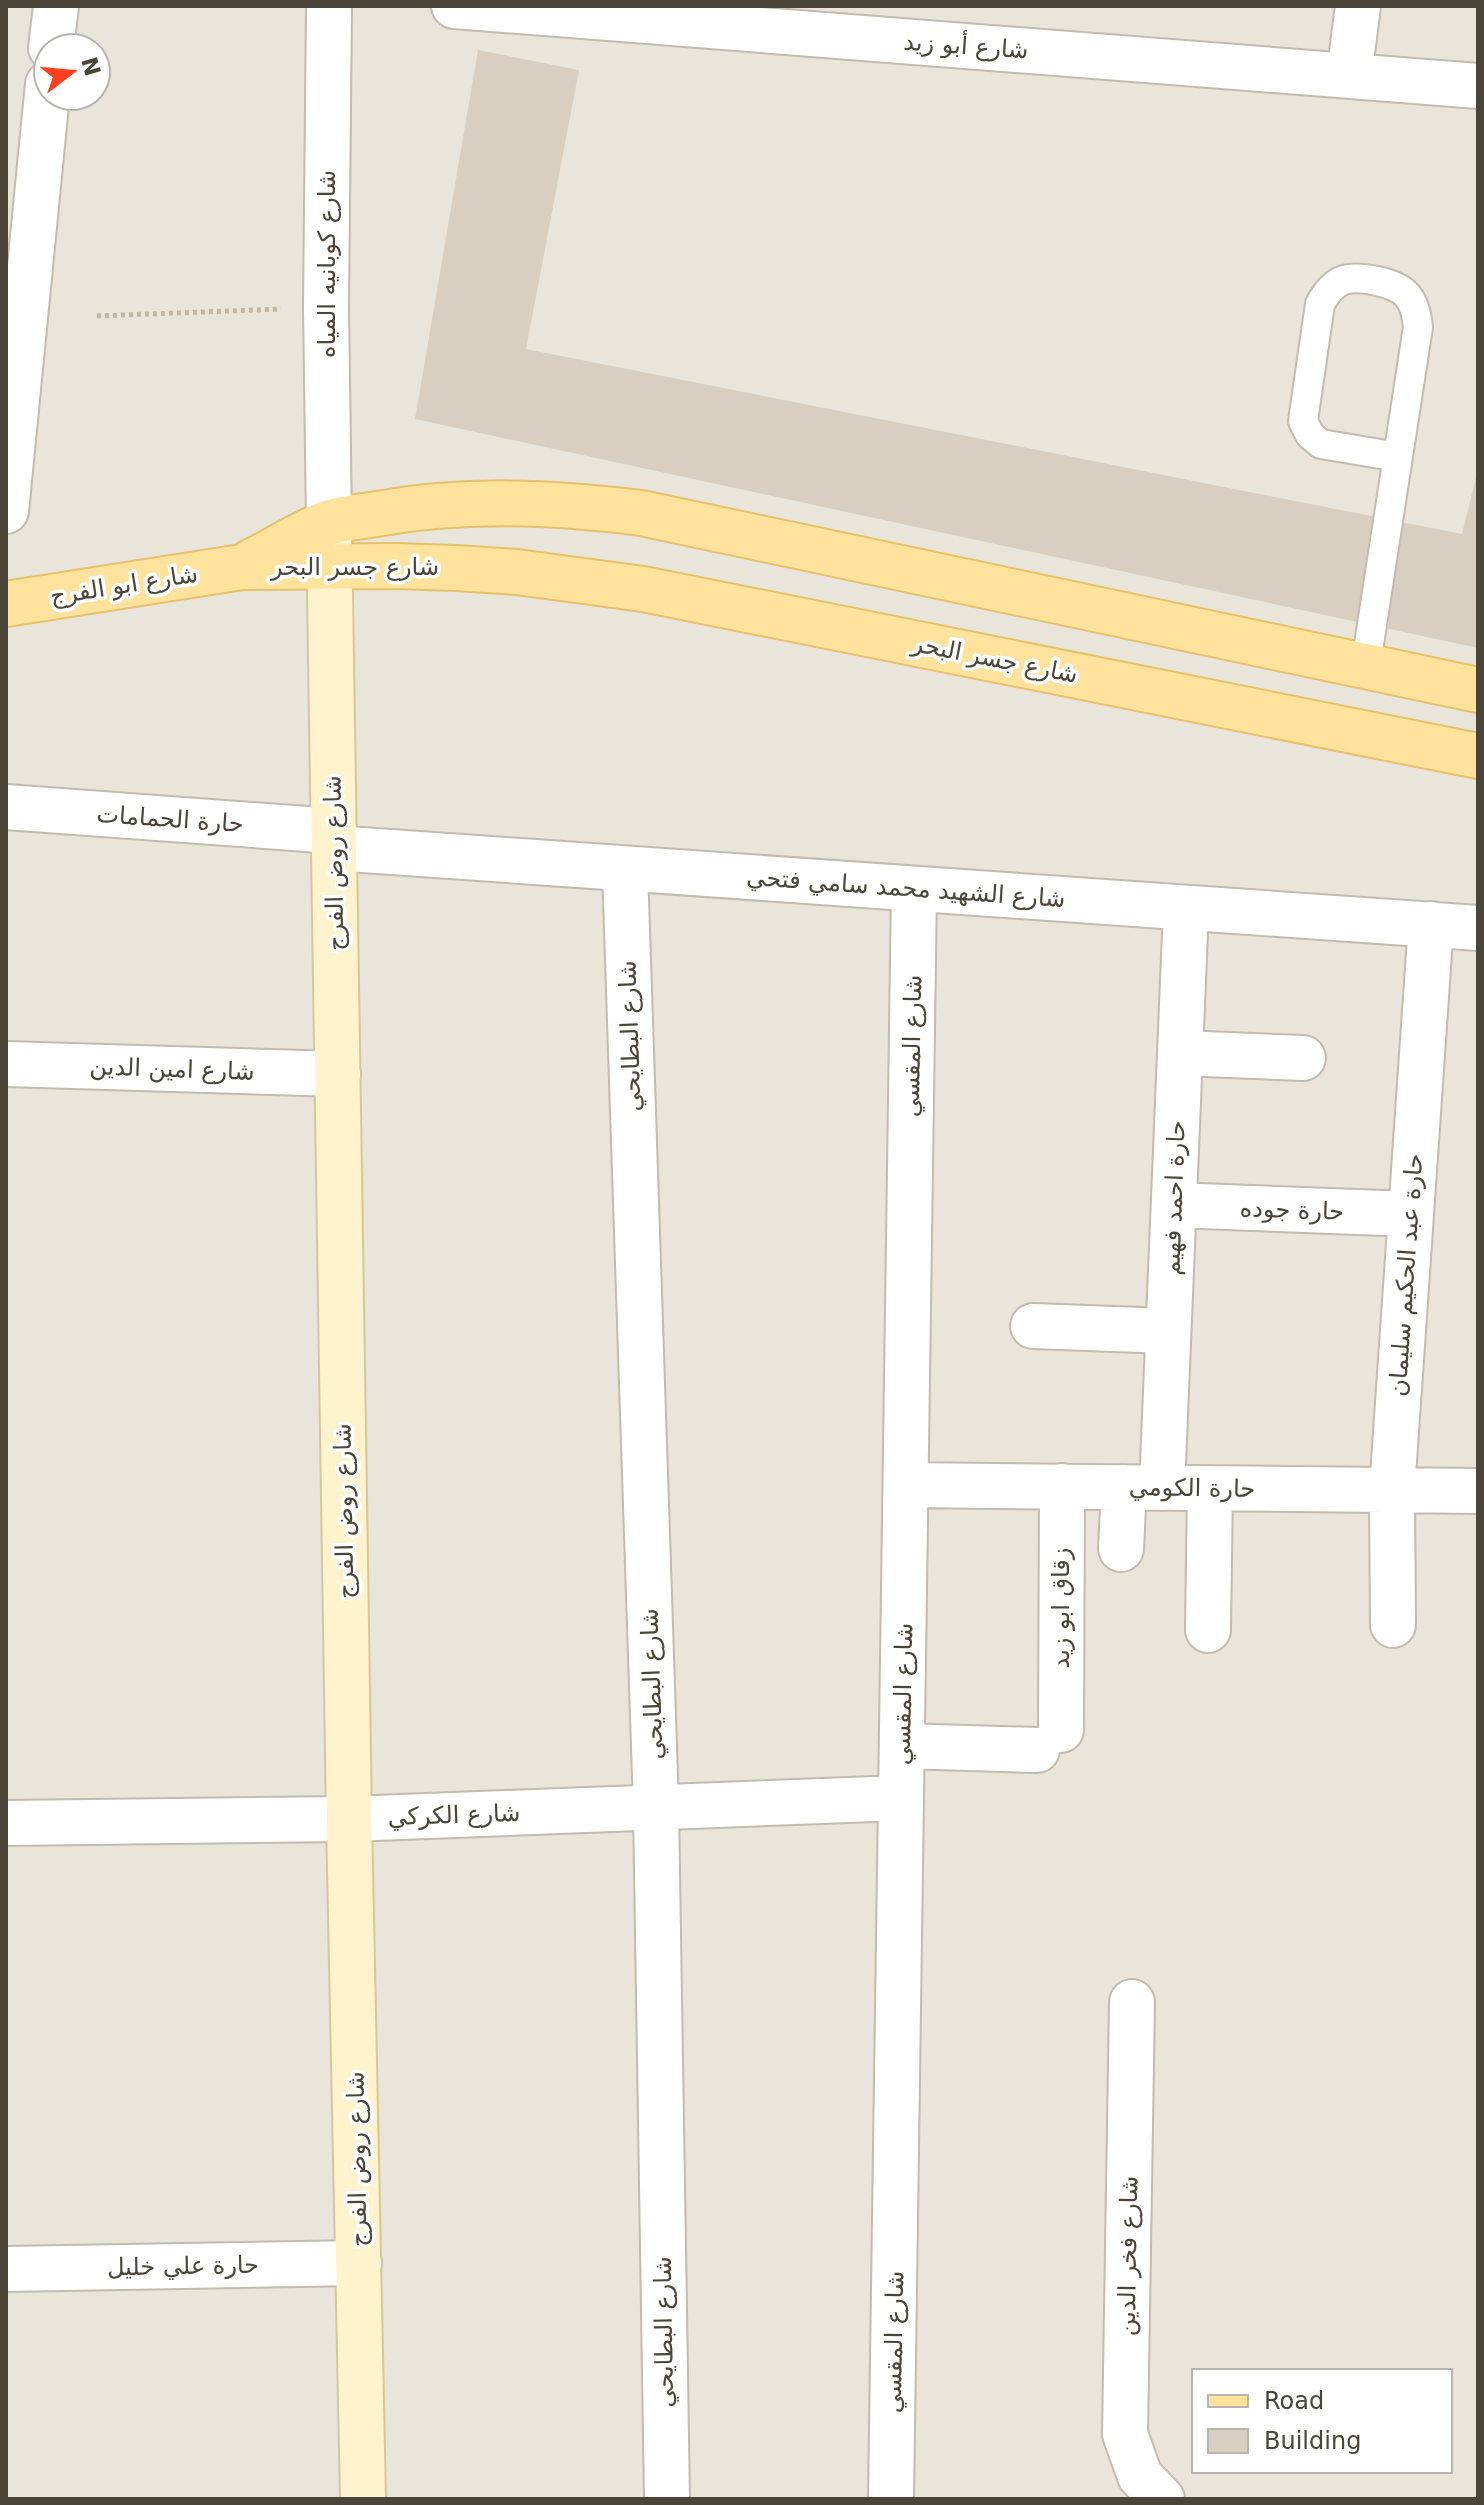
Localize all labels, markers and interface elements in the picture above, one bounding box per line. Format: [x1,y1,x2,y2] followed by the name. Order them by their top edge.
[903,26,1030,64] street label: شارع أبو زيد
[32,32,112,112] north arrow
[76,54,105,79] text: N
[313,170,341,358] street label: شارع كوبانيه المياه
[270,553,439,581] street label: شارع جسر البحر
[48,560,200,610] street label: شارع ابو الفرج
[909,629,1080,689] street label: شارع جسر البحر
[318,775,350,951] street label: شارع روض الفرج
[96,800,244,838] street label: حارة الحمامات
[746,863,1066,913] street label: شارع الشهيد محمد سامي فتحي
[613,960,647,1112] street label: شارع البطايحي
[897,975,927,1117] street label: شارع المقسي
[89,1052,255,1086] street label: شارع امين الدين
[1157,1120,1191,1276] street label: حارة احمد فهيم
[1384,1153,1428,1397] street label: حارة عبد الحكيم سليمان
[1239,1194,1345,1226] street label: حارة جوده
[328,1423,360,1599] street label: شارع روض الفرج
[1129,1473,1255,1503] street label: حارة الكومي
[1047,1548,1075,1668] street label: زقاق ابو زيد
[635,1608,669,1760] street label: شارع البطايحي
[888,1623,918,1765] street label: شارع المقسي
[387,1799,521,1831] street label: شارع الكركي
[341,2071,373,2247] street label: شارع روض الفرج
[1113,2176,1143,2336] street label: شارع فخر الدين
[107,2251,259,2281] street label: حارة علي خليل
[649,2256,679,2408] street label: شارع البطايحي
[879,2271,909,2413] street label: شارع المقسي
[1192,2369,1452,2473] legend
[1264,2387,1324,2415] text: Road
[1264,2427,1361,2455] text: Building

